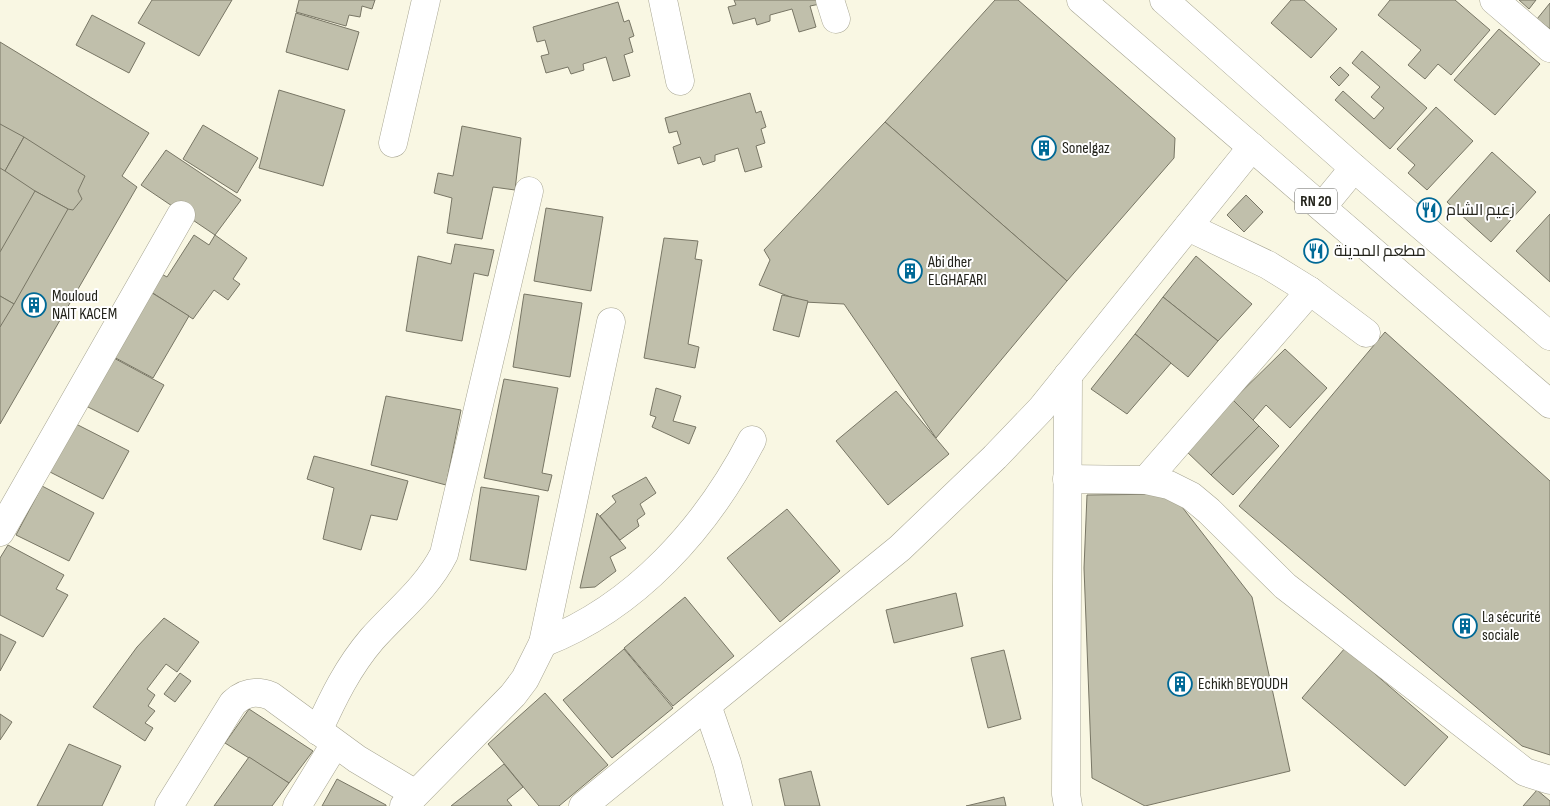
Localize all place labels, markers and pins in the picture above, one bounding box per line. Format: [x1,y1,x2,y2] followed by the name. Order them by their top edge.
[1031,135,1057,161] building icon: Sonelgaz
[1062,139,1110,158] place label: Sonelgaz
[1416,197,1442,223] restaurant icon: زعيم الشام
[1446,201,1515,221] place label: زعيم الشام
[1303,238,1329,264] restaurant icon: مطعم المدينة
[1334,242,1426,262] place label: مطعم المدينة
[927,253,987,290] place label: Abi dher ELGHAFARI
[897,258,923,284] building icon: Abi dher ELGHAFARI
[52,287,117,324] place label: Mouloud NAIT KACEM
[21,292,47,318] building icon: Mouloud NAIT KACEM
[1482,608,1541,645] place label: La sécurité sociale
[1452,613,1478,639] building icon: La sécurité sociale
[1167,671,1193,697] building icon: Echikh BEYOUDH
[1198,675,1288,694] place label: Echikh BEYOUDH

